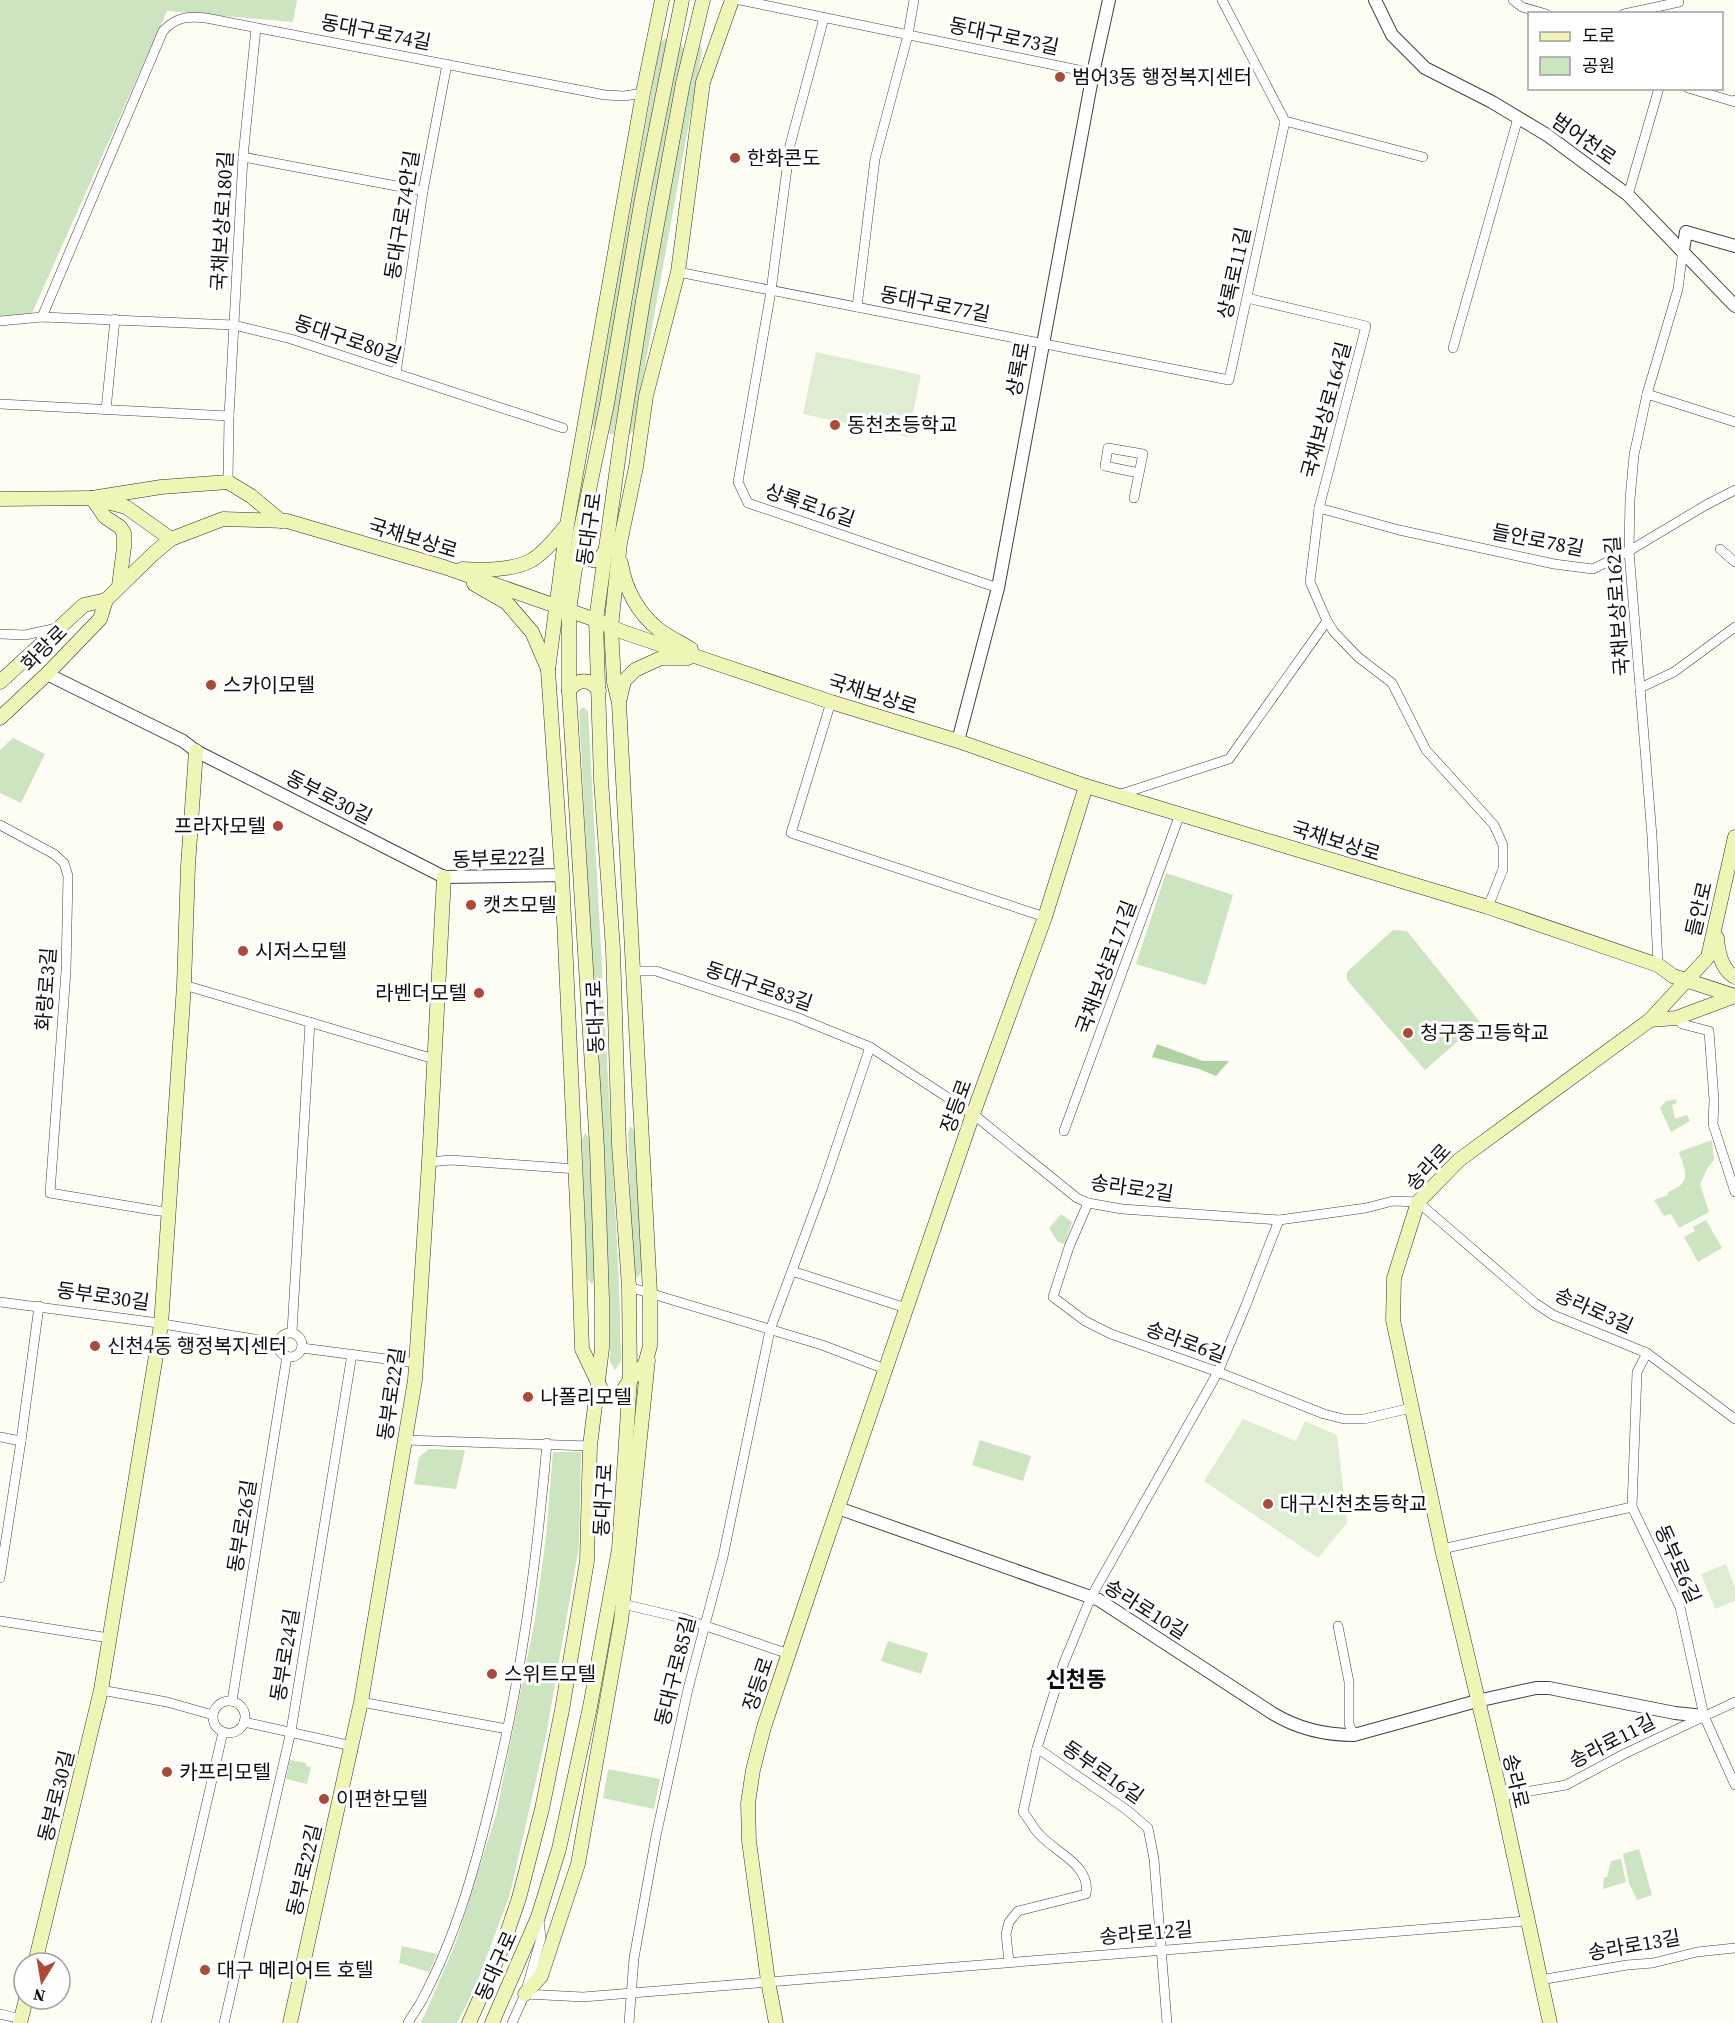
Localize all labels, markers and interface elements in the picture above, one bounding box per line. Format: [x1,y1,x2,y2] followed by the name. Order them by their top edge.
[318,8,434,56] street label: 동대구로74길
[946,11,1062,61] street label: 동대구로73길
[1528,12,1723,90] legend
[1582,23,1615,48] text: 도로
[1582,53,1615,78] text: 공원
[1072,63,1252,91] place label: 범어3동 행정복지센터
[1053,70,1067,84] marker: 범어3동 행정복지센터
[1546,106,1622,172] street label: 범어천로
[747,144,821,172] place label: 한화콘도
[378,148,426,282] street label: 동대구로74안길
[204,150,240,292] street label: 국채보상로180길
[728,151,742,165] marker: 한화콘도
[1211,224,1257,322] street label: 상록로11길
[877,280,993,328] street label: 동대구로77길
[290,308,406,370] street label: 동대구로80길
[999,339,1037,399] street label: 상록로
[1294,339,1358,481] street label: 국채보상로164길
[847,411,957,439] place label: 동천초등학교
[828,418,842,432] marker: 동천초등학교
[761,477,859,533] street label: 상록로16길
[570,491,608,567] street label: 동대구로
[365,511,461,565] street label: 국채보상로
[1489,517,1587,563] street label: 들안로78길
[1598,535,1636,677] street label: 국채보상로162길
[15,619,73,677] street label: 화랑로
[825,667,921,721] street label: 국채보상로
[223,671,315,699] place label: 스카이모텔
[204,678,218,692] marker: 스카이모텔
[281,763,377,831] street label: 동부로30길
[174,812,266,840] place label: 프라자모텔
[1288,814,1384,868] street label: 국채보상로
[271,819,285,833] marker: 프라자모텔
[452,842,546,874] street label: 동부로22길
[1679,879,1719,939] street label: 들안로
[483,891,557,919] place label: 캣츠모텔
[1069,896,1143,1038] street label: 국채보상로171길
[464,898,478,912] marker: 캣츠모텔
[255,937,347,965] place label: 시저스모텔
[236,944,250,958] marker: 시저스모텔
[29,946,63,1032] street label: 화랑로3길
[701,955,817,1017] street label: 동대구로83길
[375,979,467,1007] place label: 라벤더모텔
[580,980,610,1054] street label: 동대구로
[472,986,486,1000] marker: 라벤더모텔
[1420,1019,1549,1047] place label: 청구중고등학교
[1401,1026,1415,1040] marker: 청구중고등학교
[933,1075,979,1137] street label: 장등로
[1399,1137,1457,1197] street label: 송라로
[1089,1168,1175,1208] street label: 송라로2길
[55,1276,151,1316] street label: 동부로30길
[1550,1280,1638,1340] street label: 송라로3길
[1142,1315,1230,1369] street label: 송라로6길
[107,1332,287,1360] place label: 신천4동 행정복지센터
[88,1339,102,1353] marker: 신천4동 행정복지센터
[371,1346,411,1442] street label: 동부로22길
[540,1383,632,1411] place label: 나폴리모텔
[521,1390,535,1404] marker: 나폴리모텔
[587,1463,619,1537] street label: 동대구로
[221,1478,263,1574] street label: 동부로26길
[1280,1490,1427,1518] place label: 대구신천초등학교
[1261,1497,1275,1511] marker: 대구신천초등학교
[1648,1520,1708,1608] street label: 동부로6길
[1099,1572,1193,1646] street label: 송라로10길
[264,1607,306,1703] street label: 동부로24길
[648,1613,702,1729] street label: 동대구로85길
[736,1653,780,1715] street label: 장등로
[504,1660,596,1688] place label: 스위트모텔
[1046,1664,1106,1694] district label: 신천동
[485,1667,499,1681] marker: 스위트모텔
[1564,1707,1660,1775] street label: 송라로11길
[1057,1734,1149,1810] street label: 동부로16길
[31,1747,81,1845] street label: 동부로30길
[1496,1751,1536,1811] street label: 송라로
[179,1758,271,1786] place label: 카프리모텔
[160,1765,174,1779] marker: 카프리모텔
[336,1785,428,1813] place label: 이편한모텔
[317,1792,331,1806] marker: 이편한모텔
[280,1821,328,1919] street label: 동부로22길
[1098,1915,1194,1951] street label: 송라로12길
[1585,1923,1683,1967] street label: 송라로13길
[468,1927,524,2005] street label: 동대구로
[12,1951,72,2011] north arrow
[217,1956,374,1984] place label: 대구 메리어트 호텔
[198,1963,212,1977] marker: 대구 메리어트 호텔
[31,1984,47,2008] text: N

